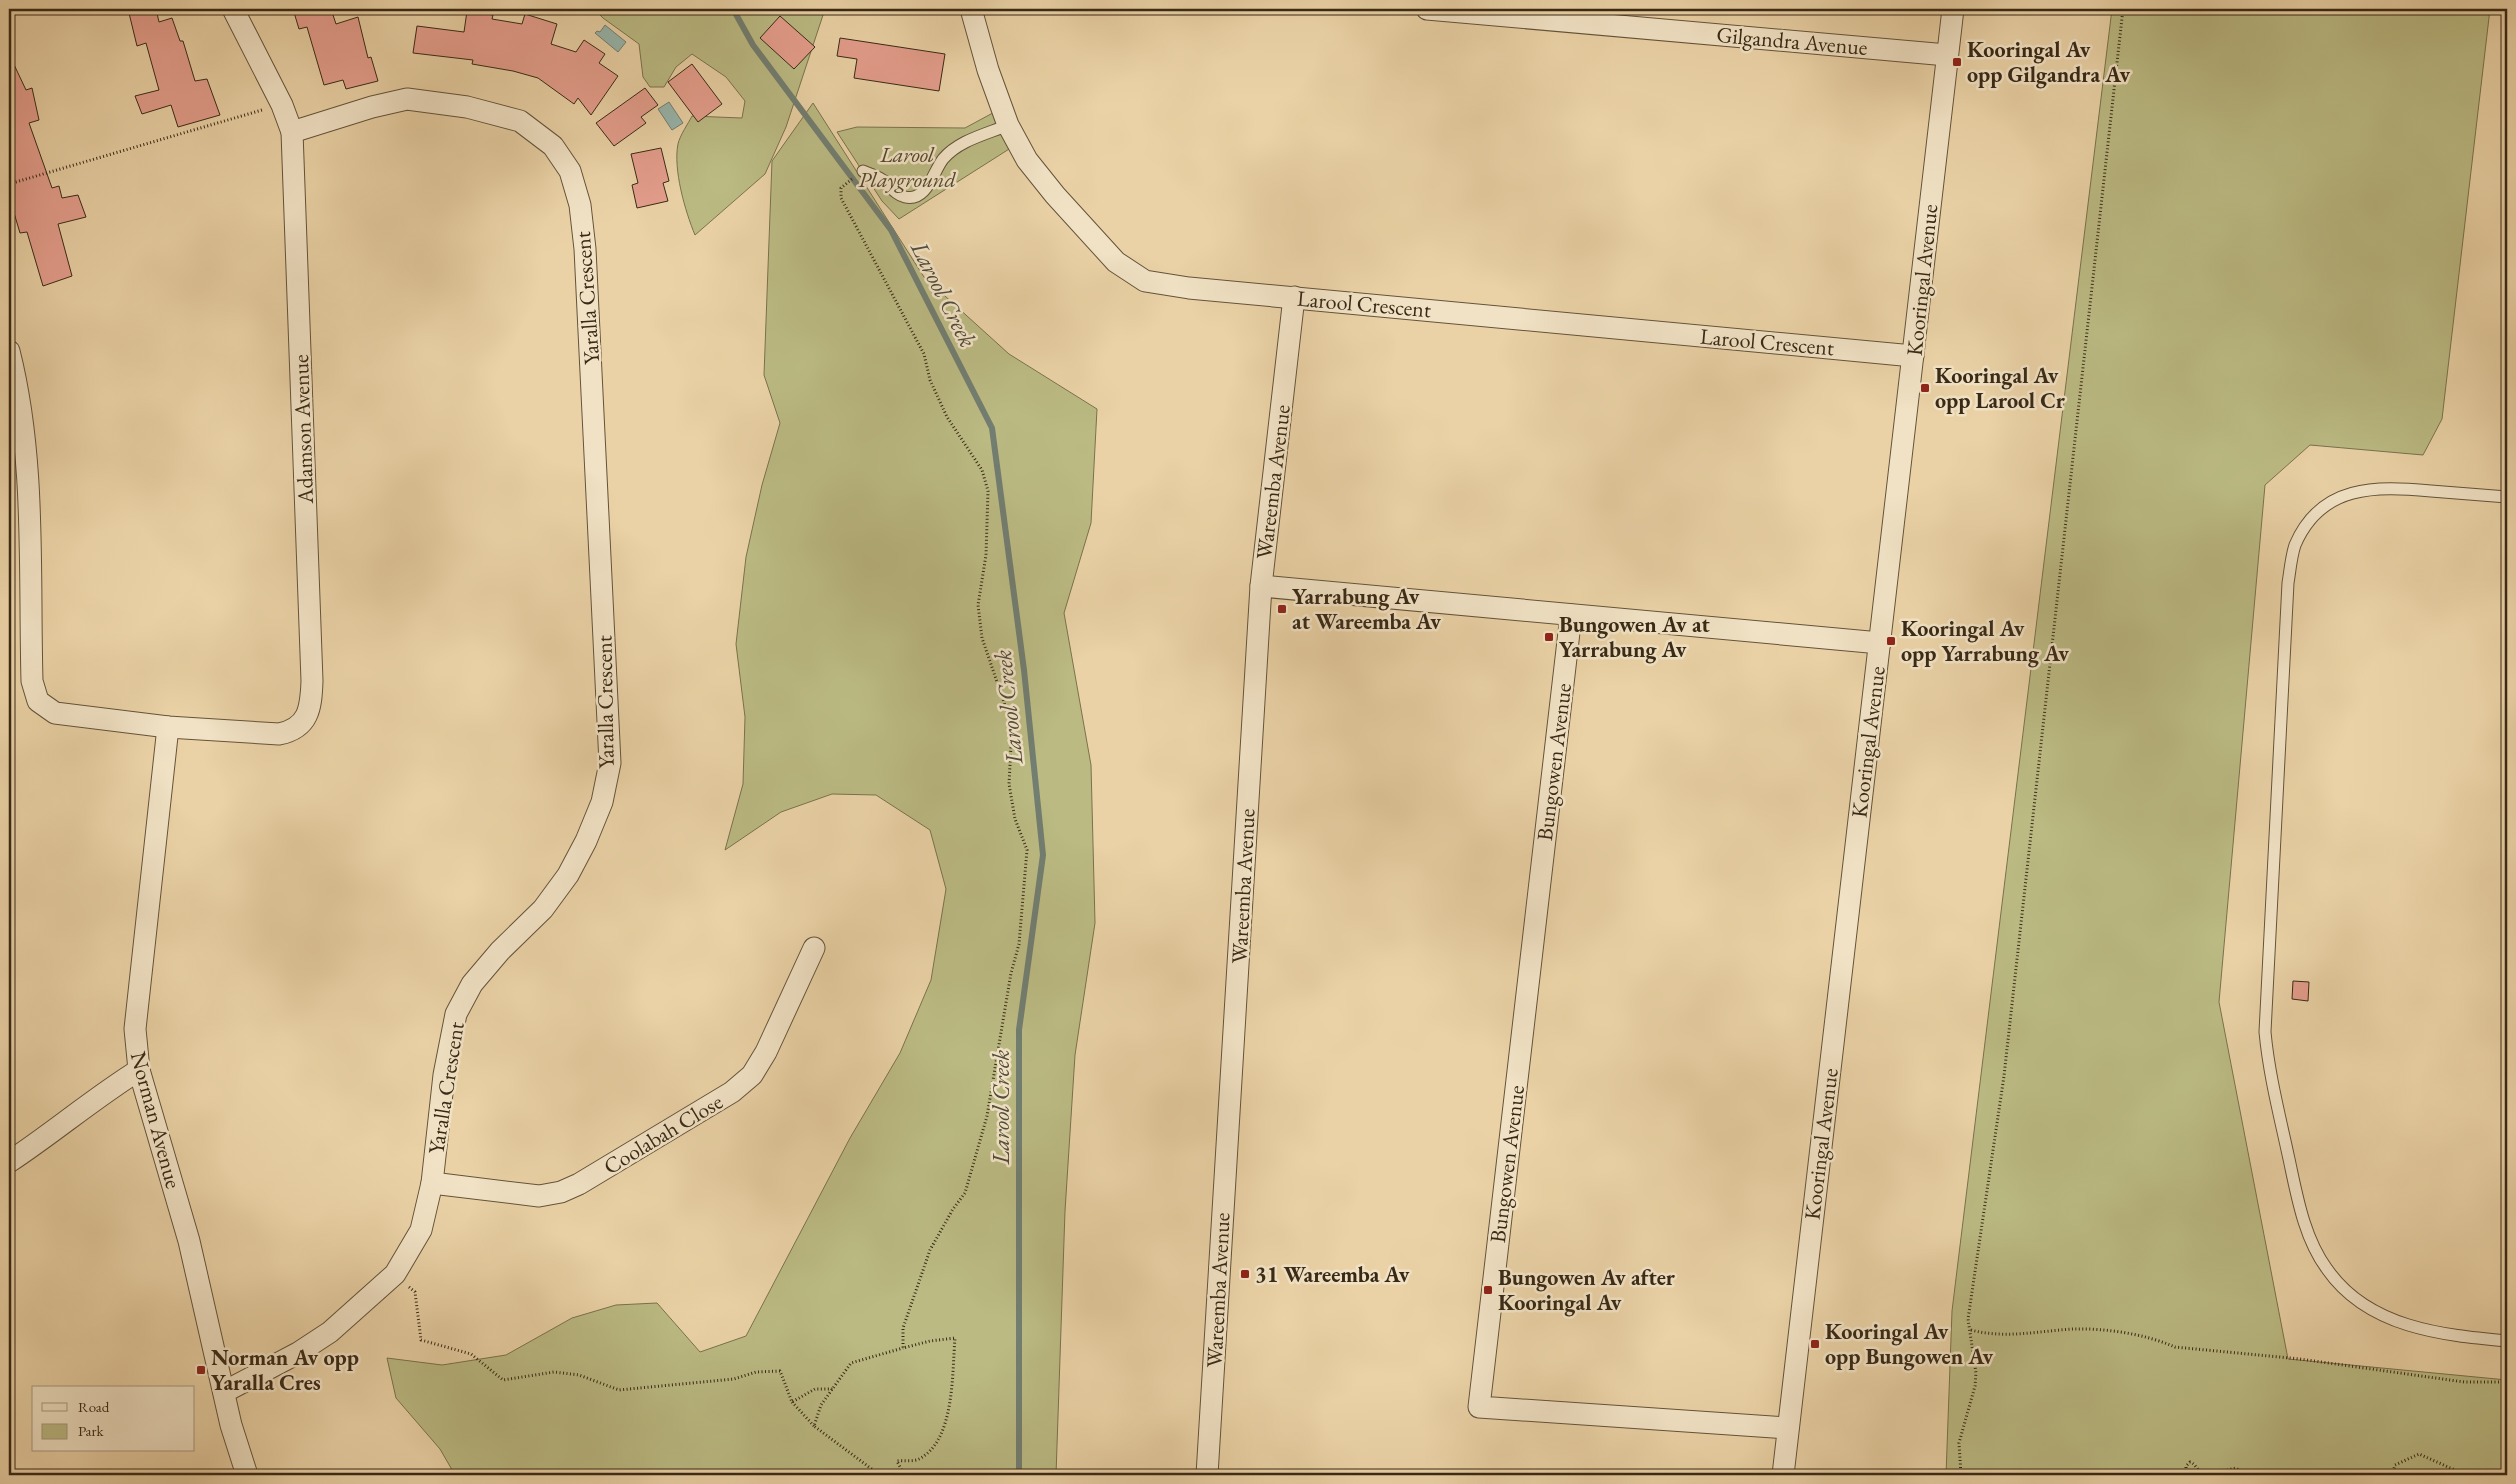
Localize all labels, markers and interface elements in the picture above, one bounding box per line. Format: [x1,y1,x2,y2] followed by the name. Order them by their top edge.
[1715,20,1869,62] street label: Gilgandra Avenue
[1967,35,2130,89] place label: Kooringal Av opp Gilgandra Av
[1951,56,1963,68] marker: Kooringal Av opp Gilgandra Av
[858,140,956,194] park label: Larool Playground
[1900,202,1944,357] street label: Kooringal Avenue
[568,230,606,366] street label: Yaralla Crescent
[904,235,984,352] water label: Larool Creek
[1296,284,1432,324] street label: Larool Crescent
[1699,322,1835,362] street label: Larool Crescent
[286,353,320,505] street label: Adamson Avenue
[1935,361,2066,415] place label: Kooringal Av opp Larool Cr
[1919,382,1931,394] marker: Kooringal Av opp Larool Cr
[1249,403,1297,561] street label: Wareemba Avenue
[1292,582,1441,636] place label: Yarrabung Av at Wareemba Av
[1276,603,1288,615] marker: Yarrabung Av at Wareemba Av
[1559,610,1711,664] place label: Bungowen Av at Yarrabung Av
[1901,614,2069,668] place label: Kooringal Av opp Yarrabung Av
[1543,631,1555,643] marker: Bungowen Av at Yarrabung Av
[589,635,621,769] street label: Yaralla Crescent
[1885,635,1897,647] marker: Kooringal Av opp Yarrabung Av
[987,648,1030,767] water label: Larool Creek
[1844,664,1892,819] street label: Kooringal Avenue
[1530,681,1578,842] street label: Bungowen Avenue
[1224,807,1262,964] street label: Wareemba Avenue
[421,1020,471,1156] street label: Yaralla Crescent
[124,1048,188,1192] street label: Norman Avenue
[985,1050,1016,1165] water label: Larool Creek
[1797,1066,1845,1221] street label: Kooringal Avenue
[1483,1083,1531,1244] street label: Bungowen Avenue
[598,1087,728,1181] street label: Coolabah Close
[1199,1211,1237,1368] street label: Wareemba Avenue
[1255,1260,1410,1289] place label: 31 Wareemba Av
[1498,1263,1676,1317] place label: Bungowen Av after Kooringal Av
[1239,1268,1251,1280] marker: 31 Wareemba Av
[1482,1284,1494,1296] marker: Bungowen Av after Kooringal Av
[1825,1317,1994,1371] place label: Kooringal Av opp Bungowen Av
[1809,1338,1821,1350] marker: Kooringal Av opp Bungowen Av
[211,1343,359,1397] place label: Norman Av opp Yaralla Cres
[195,1364,207,1376] marker: Norman Av opp Yaralla Cres
[32,1386,195,1452] legend
[78,1397,110,1416] text: Road
[78,1421,105,1440] text: Park

